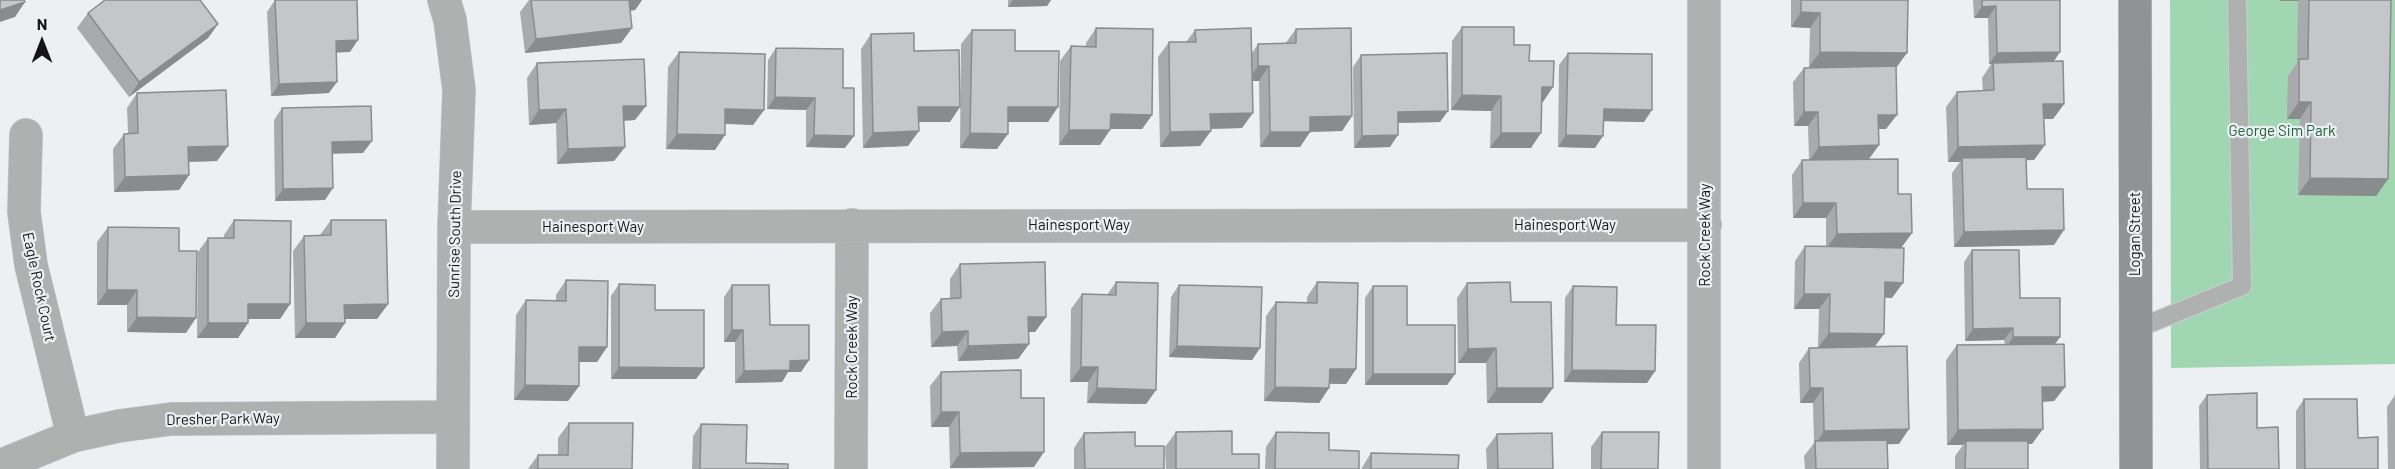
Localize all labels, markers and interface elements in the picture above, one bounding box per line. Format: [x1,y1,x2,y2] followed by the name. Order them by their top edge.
[12,12,72,72] north arrow
[37,14,47,33] text: N
[2228,122,2336,140] park label: George Sim Park
[445,170,465,298] street label: Sunrise South Drive
[1696,183,1714,287] street label: Rock Creek Way
[2126,192,2144,276] street label: Logan Street
[1028,216,1130,234] street label: Hainesport Way
[1514,216,1616,234] street label: Hainesport Way
[542,218,644,236] street label: Hainesport Way
[19,231,59,343] street label: Eagle Rock Court
[843,295,861,399] street label: Rock Creek Way
[166,409,280,429] street label: Dresher Park Way

